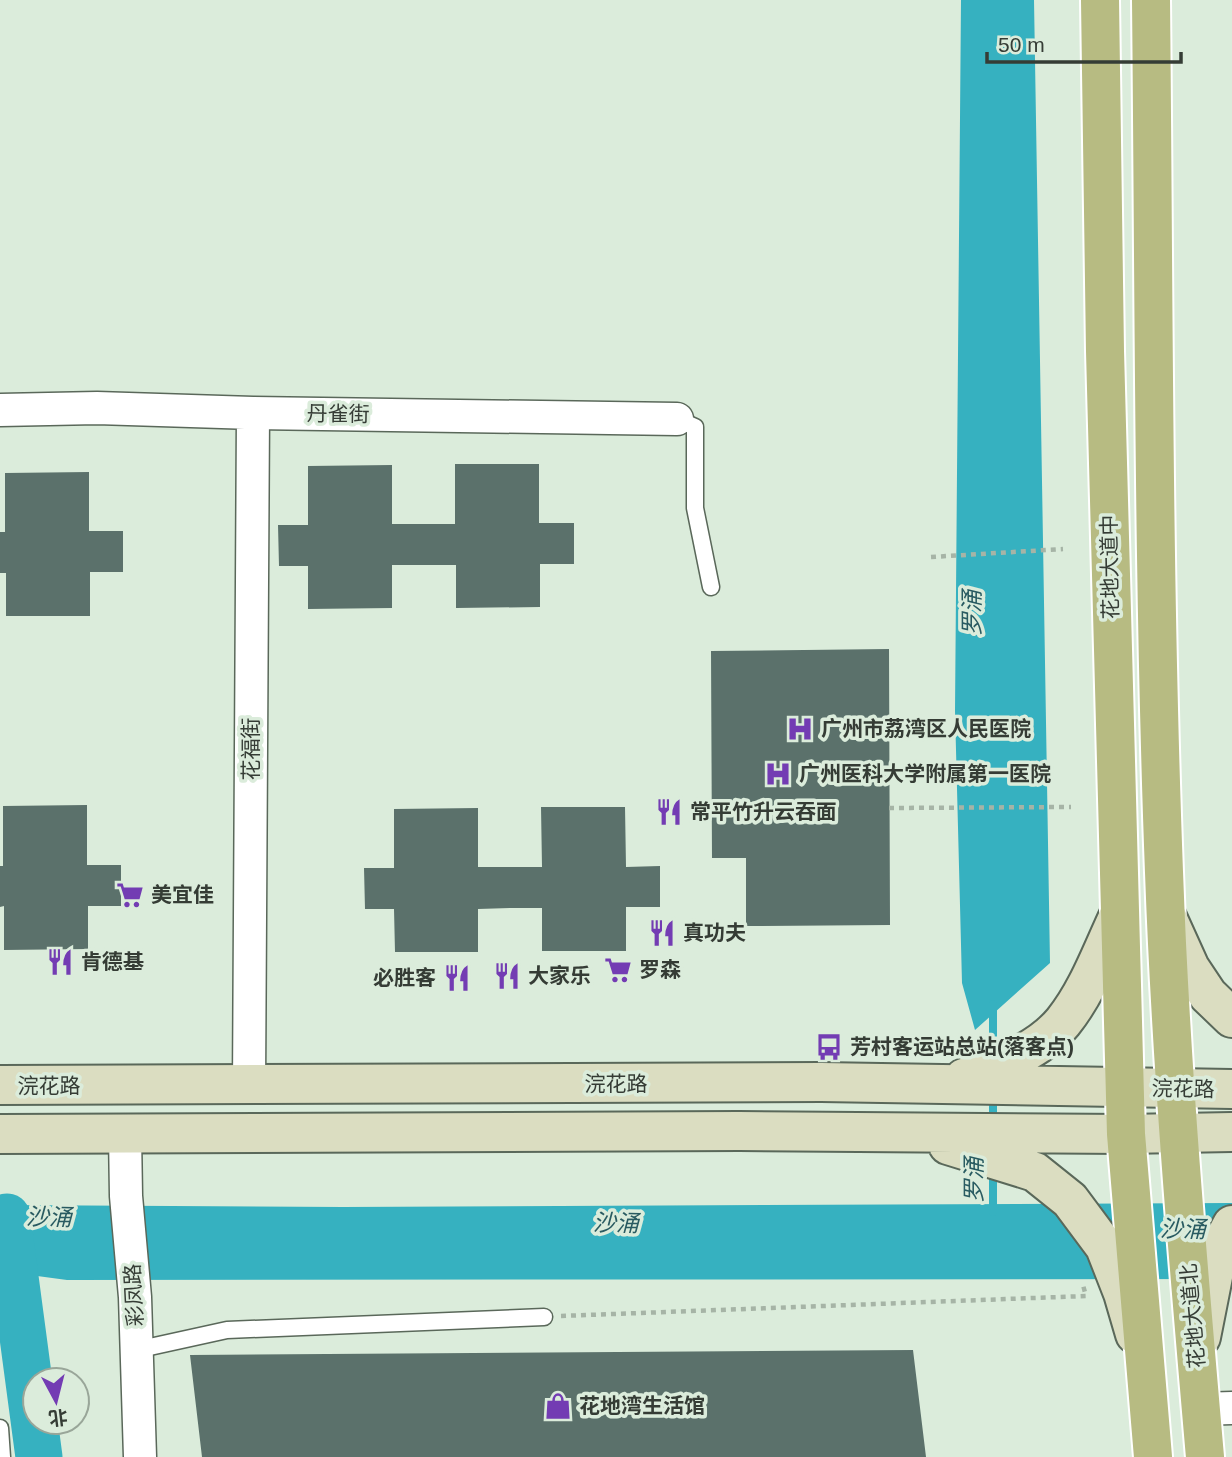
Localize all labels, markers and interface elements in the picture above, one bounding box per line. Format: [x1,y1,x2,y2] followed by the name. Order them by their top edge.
[987,21,1181,65] scale bar
[998,33,1045,56] text: 50 m
[306,401,370,426] street label: 丹雀街
[1097,514,1122,620] street label: 花地大道中
[959,587,985,636] water label: 罗涌
[785,714,815,744] hospital icon: 广州市荔湾区人民医院
[821,717,1031,740] place label: 广州市荔湾区人民医院
[239,718,262,781] street label: 花福街
[763,759,793,789] hospital icon: 广州医科大学附属第一医院
[799,762,1051,785] place label: 广州医科大学附属第一医院
[654,797,684,827] restaurant icon: 常平竹升云吞面
[690,800,837,823] place label: 常平竹升云吞面
[115,880,145,910] supermarket icon: 美宜佳
[151,883,214,906] place label: 美宜佳
[647,918,677,948] restaurant icon: 真功夫
[683,921,746,944] place label: 真功夫
[45,947,75,977] restaurant icon: 肯德基
[81,950,144,973] place label: 肯德基
[603,955,633,985] supermarket icon: 罗森
[639,958,681,981] place label: 罗森
[492,961,522,991] restaurant icon: 大家乐
[442,963,472,993] restaurant icon: 必胜客
[528,964,591,987] place label: 大家乐
[373,966,436,989] place label: 必胜客
[814,1032,844,1062] bus stop icon: 芳村客运站总站(落客点)
[850,1035,1074,1058] place label: 芳村客运站总站(落客点)
[585,1072,648,1095] street label: 浣花路
[18,1074,81,1097] street label: 浣花路
[1151,1076,1215,1101] street label: 浣花路
[961,1154,987,1203] water label: 罗涌
[26,1204,75,1230] water label: 沙涌
[593,1210,642,1236] water label: 沙涌
[1160,1216,1209,1242] water label: 沙涌
[120,1263,147,1327] street label: 彩凤路
[1176,1263,1209,1369] street label: 花地大道北
[21,1366,91,1436] north arrow
[543,1391,573,1421] shop icon: 花地湾生活馆
[579,1394,705,1417] place label: 花地湾生活馆
[47,1406,69,1429] text: 北

